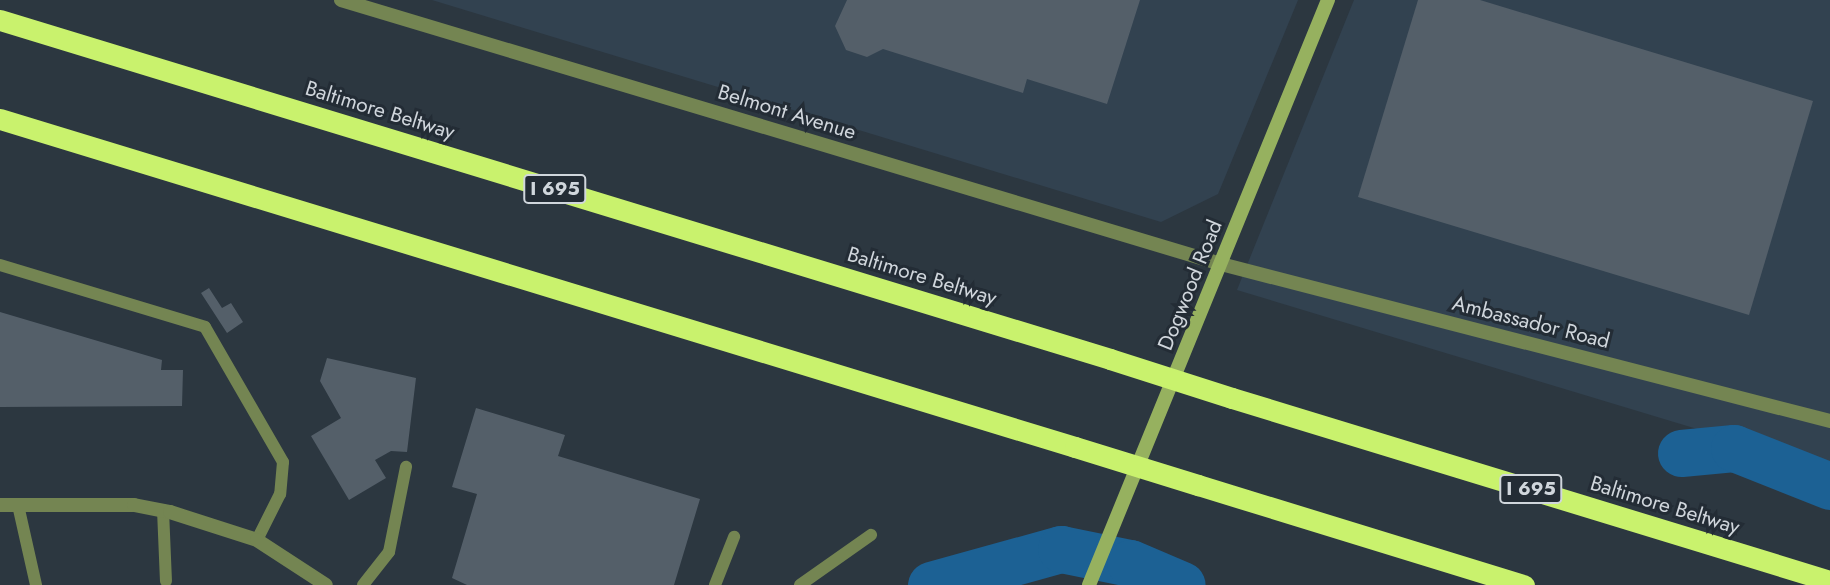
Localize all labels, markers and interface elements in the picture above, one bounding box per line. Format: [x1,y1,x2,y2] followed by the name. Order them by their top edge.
[302,75,458,145] street label: Baltimore Beltway
[715,79,859,145] street label: Belmont Avenue
[522,174,588,204] road number: I 695
[1152,216,1228,354] street label: Dogwood Road
[844,241,1000,311] street label: Baltimore Beltway
[1450,290,1612,354] street label: Ambassador Road
[1587,470,1743,540] street label: Baltimore Beltway
[1498,474,1564,504] road number: I 695

